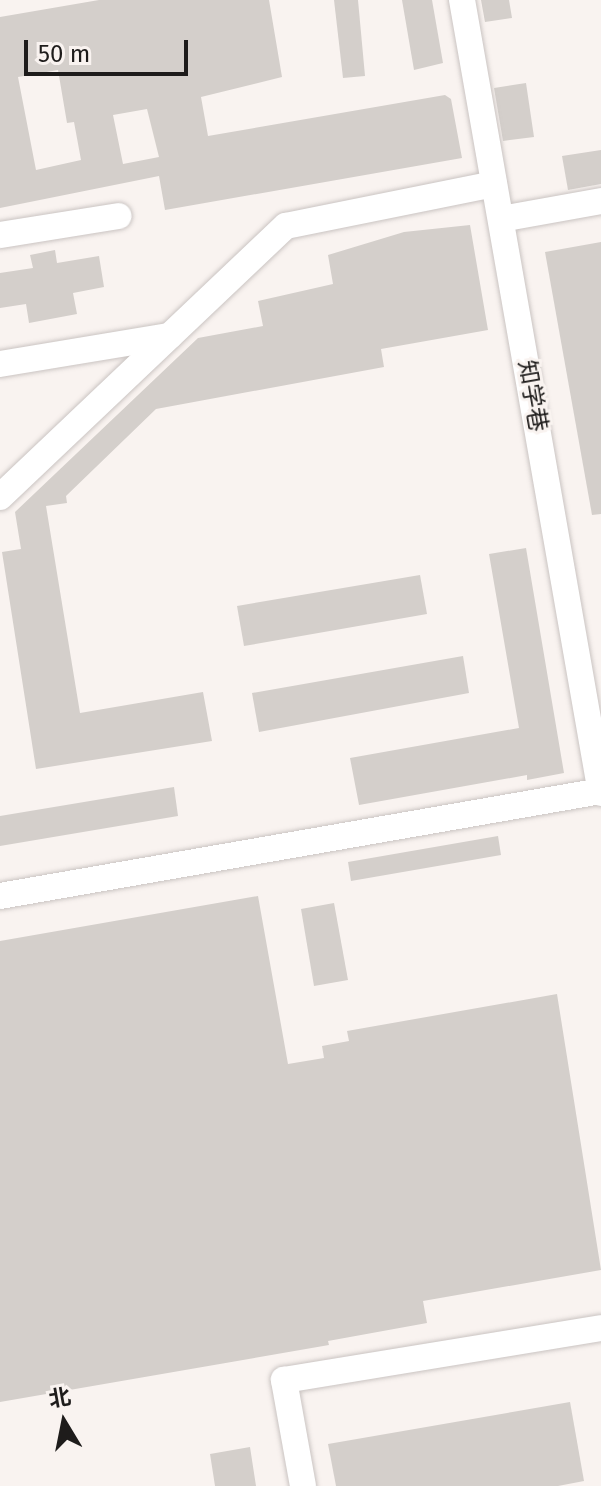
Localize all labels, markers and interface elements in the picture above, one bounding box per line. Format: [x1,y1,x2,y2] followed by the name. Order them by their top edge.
[28,24,192,74] scale bar
[38,40,90,68] text: 50 m
[512,358,552,434] street label: 知学巷
[24,1382,104,1462] north arrow
[47,1383,73,1413] text: 北

